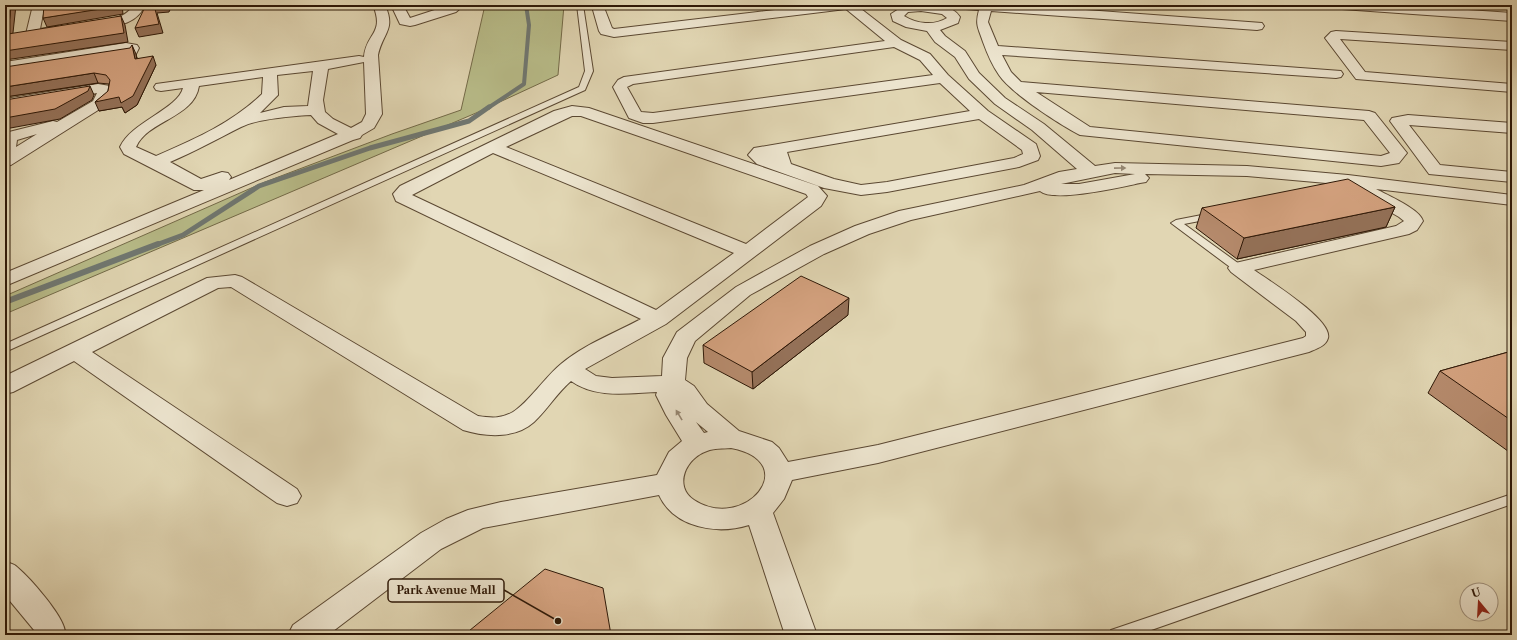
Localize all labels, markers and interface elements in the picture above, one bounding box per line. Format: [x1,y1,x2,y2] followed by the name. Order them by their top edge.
[1114,165,1127,171] one-way arrow
[675,409,682,421] one-way arrow
[388,579,504,602] callout: Park Avenue Mall
[1459,582,1499,622] north arrow
[396,583,496,597] text: Park Avenue Mall
[1469,584,1482,601] text: U

